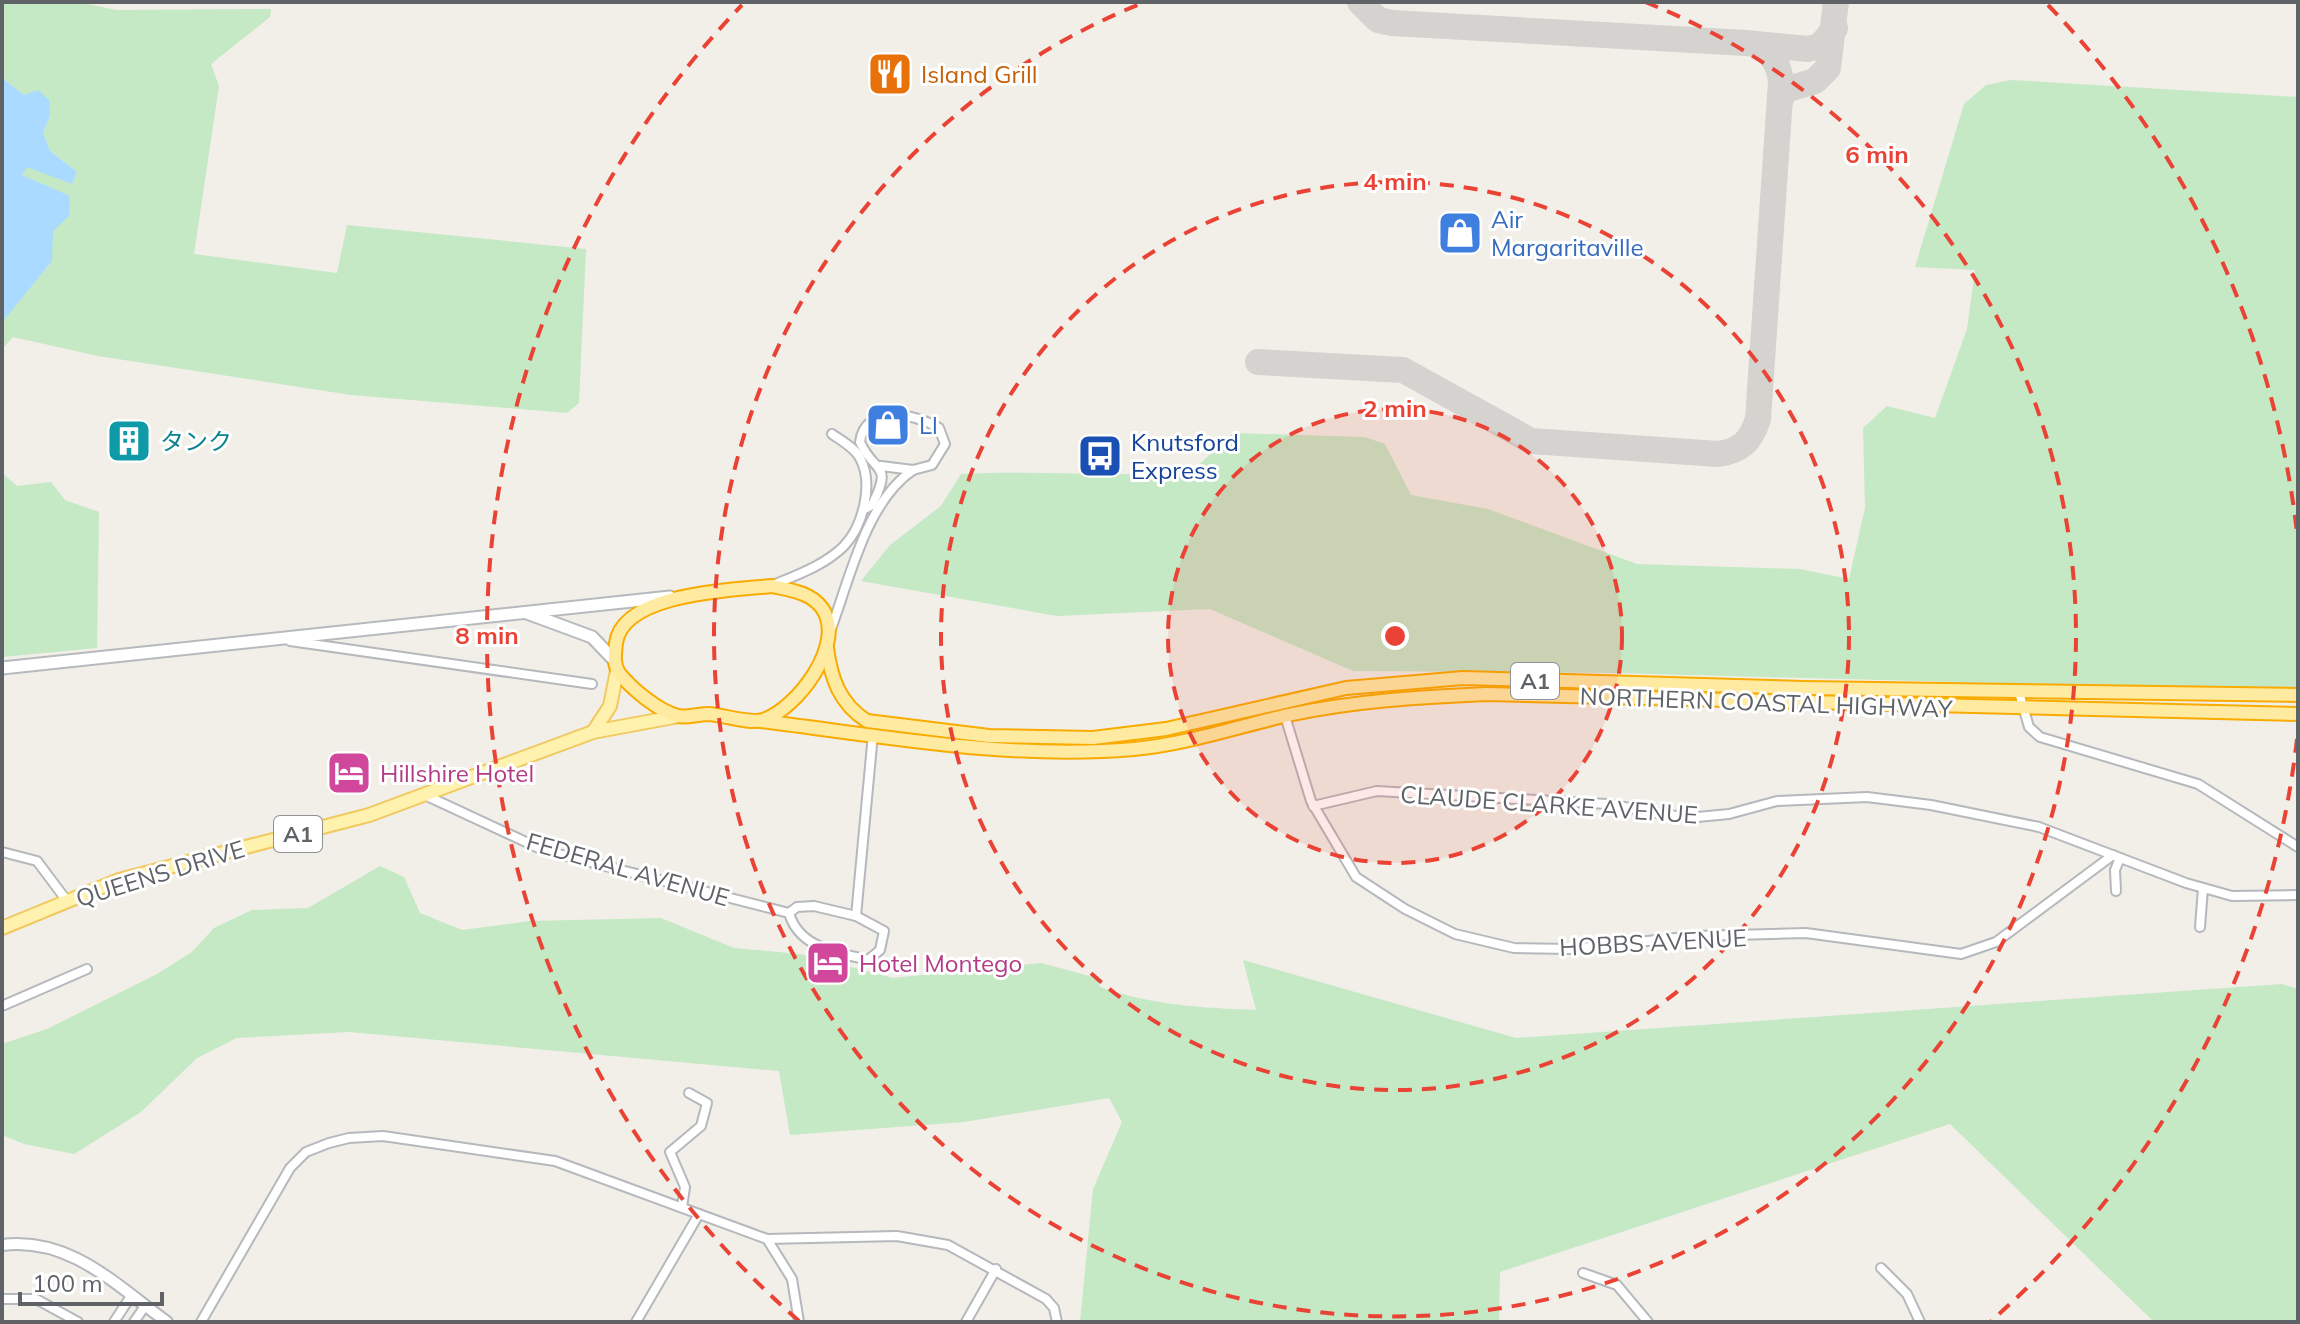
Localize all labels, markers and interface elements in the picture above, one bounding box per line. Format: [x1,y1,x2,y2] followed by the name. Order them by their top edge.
[866,50,914,98] restaurant icon: Island Grill
[921,59,1037,89] place label: Island Grill
[1845,139,1909,169] text: 6 min
[1363,166,1427,196] text: 4 min
[1491,204,1643,262] place label: Air Margaritaville
[1436,209,1484,257] shop icon: Air Margaritaville
[1363,393,1427,423] text: 2 min
[864,401,912,449] shop icon: Ll
[919,410,938,440] place label: Ll
[105,417,153,465] building icon: タンク
[160,426,232,456] place label: タンク
[1131,427,1239,485] place label: Knutsford Express
[1076,432,1124,480] bus stop icon: Knutsford Express
[455,620,519,650] text: 8 min
[1381,622,1409,650] centre of rings
[1511,663,1559,699] road number: A1
[1579,681,1953,724] street label: NORTHERN COASTAL HIGHWAY
[325,749,373,797] hotel icon: Hillshire Hotel
[380,758,534,788] place label: Hillshire Hotel
[1399,779,1699,829] street label: CLAUDE CLARKE AVENUE
[274,816,322,852] road number: A1
[523,826,733,912] street label: FEDERAL AVENUE
[72,833,248,913] street label: QUEENS DRIVE
[1559,922,1747,962] street label: HOBBS AVENUE
[804,939,852,987] hotel icon: Hotel Montego
[859,948,1022,978] place label: Hotel Montego
[20,1256,162,1306] scale bar
[32,1268,103,1298] text: 100 m

